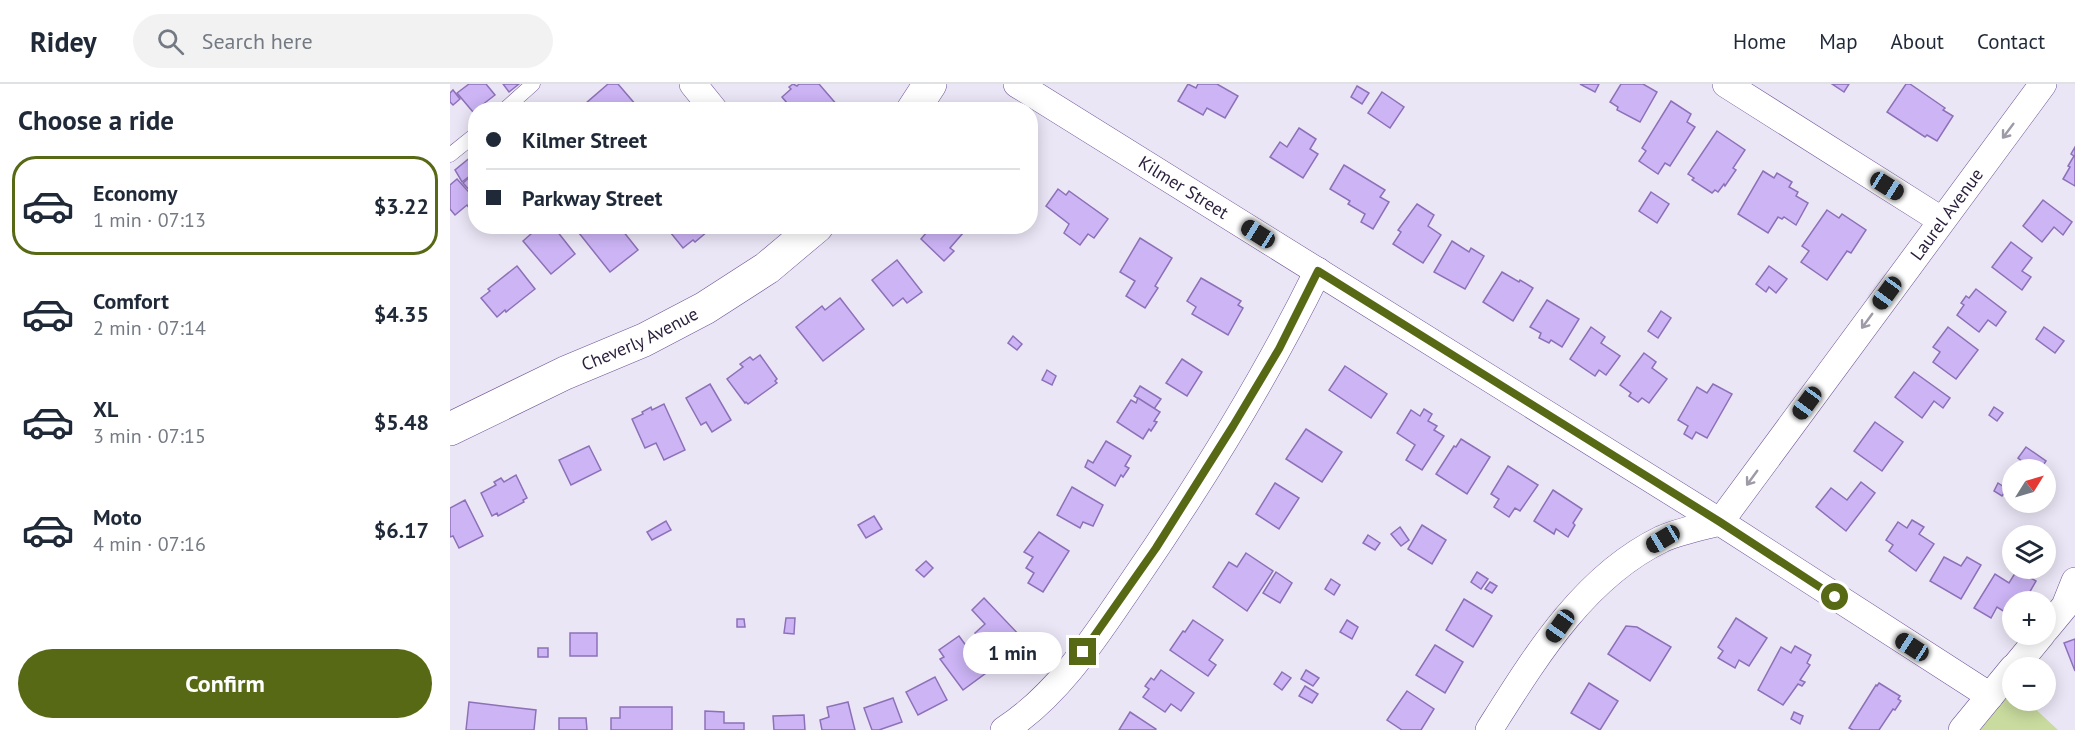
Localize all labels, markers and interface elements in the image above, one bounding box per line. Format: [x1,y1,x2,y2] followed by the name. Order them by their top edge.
[133,14,553,68] search box
[30,23,97,60] text: Ridey
[154,25,187,58] icon: search
[202,27,313,55] text: Search here
[1733,28,1786,55] text: Home
[1819,28,1858,55] text: Map
[1891,28,1944,55] text: About
[1977,28,2045,55] text: Contact
[18,103,174,137] text: Choose a ride
[2002,122,2014,138] one-way arrow
[522,126,647,154] text: Kilmer Street
[1134,151,1233,224] street label: Kilmer Street
[1905,164,1988,265] street label: Laurel Avenue
[1867,169,1907,203] car
[21,179,75,233] icon: car
[93,179,177,207] text: Economy
[522,184,662,212] text: Parkway Street
[374,192,429,220] text: $3.22
[93,207,206,233] text: 1 min · 07:13
[1238,217,1278,251] car
[1869,273,1905,313] car
[21,287,75,341] icon: car
[93,287,169,315] text: Comfort
[374,300,429,328] text: $4.35
[578,302,702,376] street label: Cheverly Avenue
[1861,313,1873,329] one-way arrow
[93,315,206,341] text: 2 min · 07:14
[1789,383,1825,423] car
[21,395,75,449] icon: car
[93,395,118,423] text: XL
[374,408,429,436] text: $5.48
[93,423,206,449] text: 3 min · 07:15
[2002,459,2056,513] north arrow
[2002,459,2056,711] map controls
[1745,470,1758,486] one-way arrow
[21,503,75,557] icon: car
[93,503,142,531] text: Moto
[374,516,429,544] text: $6.17
[1643,522,1683,556] car
[2002,525,2056,579] button: layers
[93,531,206,557] text: 4 min · 07:16
[1821,583,1848,610] route start
[2002,591,2056,645] button: +
[1542,606,1578,646] car
[1892,630,1932,664] car
[963,631,1062,673] callout: 1 min
[1069,638,1096,665] route end
[988,640,1037,666] text: 1 min
[18,649,432,718] button: Confirm
[2002,657,2056,711] button: −

